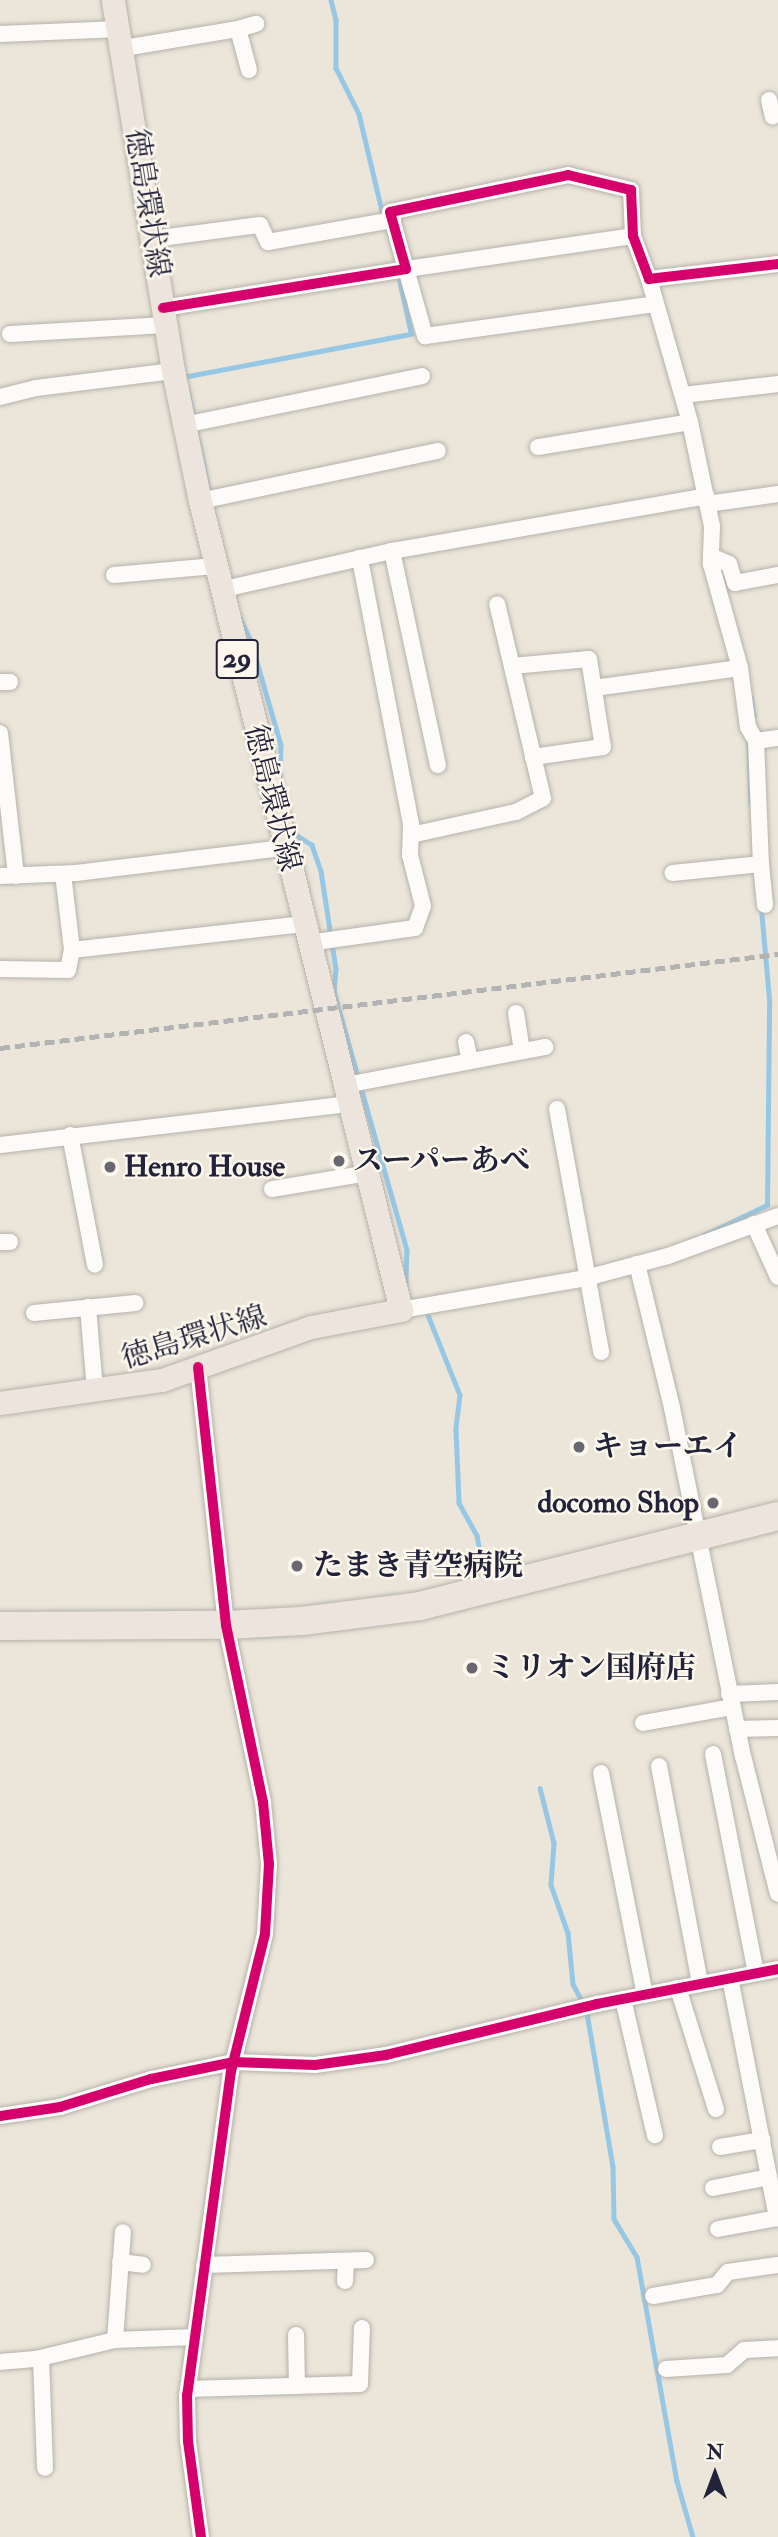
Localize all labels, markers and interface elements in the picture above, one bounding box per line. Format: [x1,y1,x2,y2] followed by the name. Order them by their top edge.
[117,126,177,280] street label: 徳島環状線
[214,634,260,684] road number: 29
[236,721,308,875] street label: 徳島環状線
[353,1143,531,1179] place label: スーパーあべ
[124,1149,285,1185] place label: Henro House
[331,1153,347,1169] marker: スーパーあべ
[102,1159,118,1175] marker: Henro House
[117,1299,271,1377] street label: 徳島環状線
[593,1429,743,1465] place label: キョーエイ
[571,1439,587,1455] marker: キョーエイ
[537,1485,699,1521] place label: docomo Shop
[705,1495,721,1511] marker: docomo Shop
[313,1548,523,1584] place label: たまき青空病院
[287,1556,307,1576] marker: たまき青空病院
[486,1650,696,1686] place label: ミリオン国府店
[464,1660,480,1676] marker: ミリオン国府店
[680,2439,750,2509] north arrow
[706,2441,724,2465] text: N

